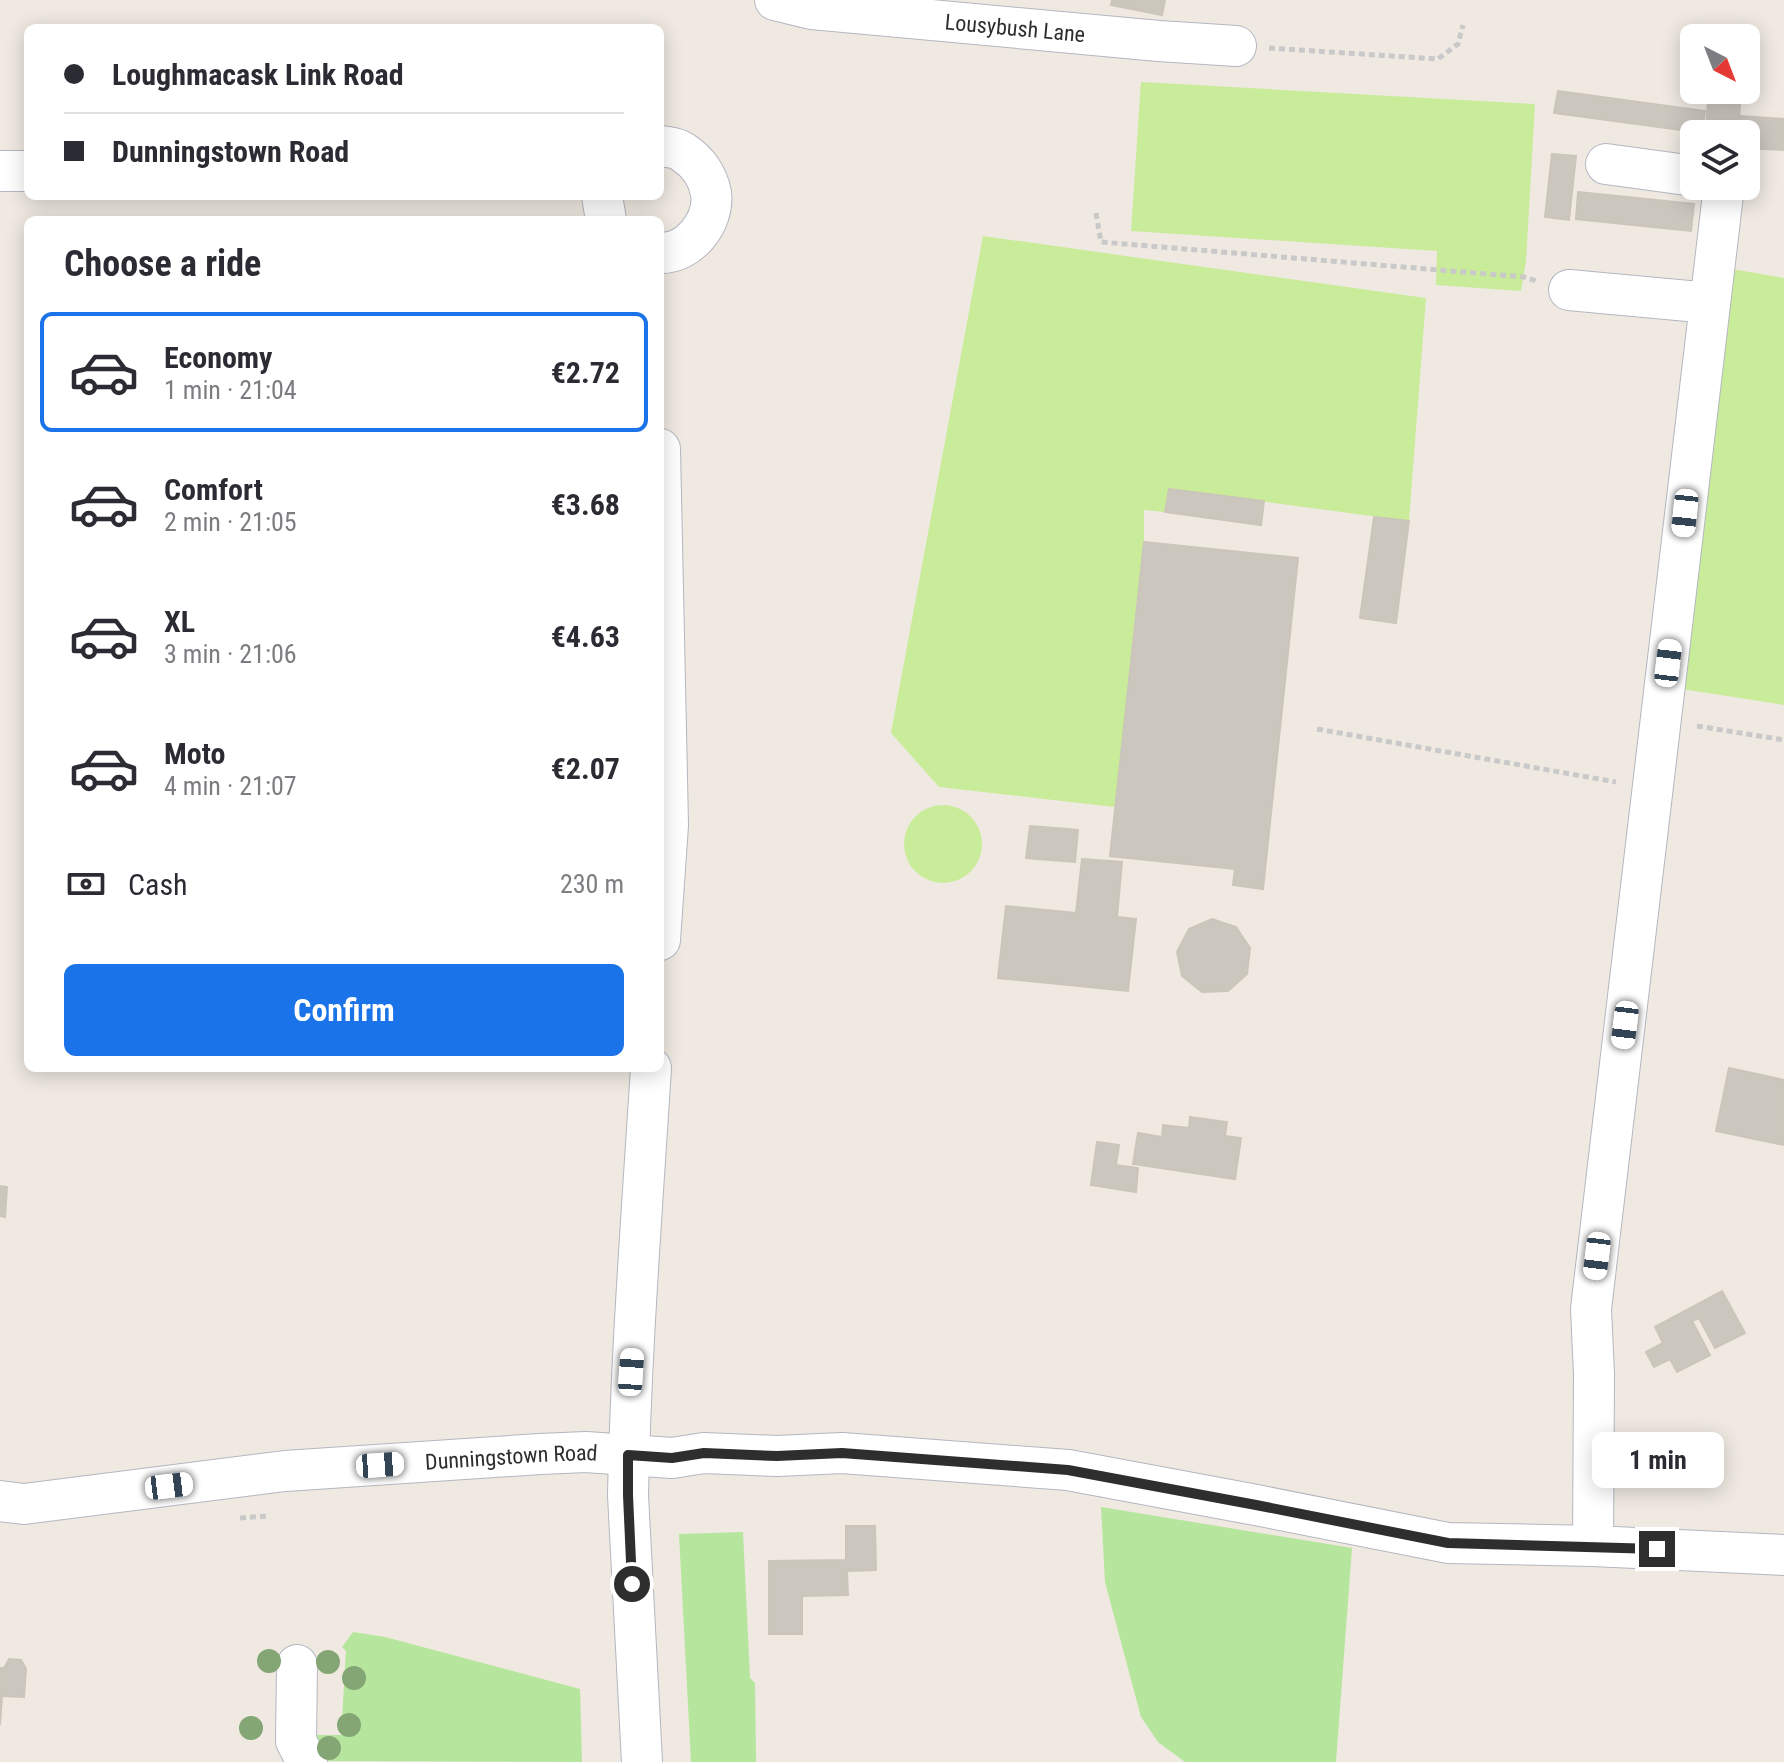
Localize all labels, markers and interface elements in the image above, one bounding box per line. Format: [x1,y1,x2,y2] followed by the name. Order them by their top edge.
[944,9,1086,47] street label: Lousybush Lane
[1680,24,1760,104] north arrow
[1680,24,1760,200] map controls
[112,57,404,92] text: Loughmacask Link Road
[1680,120,1760,200] button: layers
[112,134,349,169] text: Dunningstown Road
[64,243,261,285] text: Choose a ride
[68,336,140,408] icon: car
[164,340,272,375] text: Economy
[551,355,620,390] text: €2.72
[164,375,297,405] text: 1 min · 21:04
[68,468,140,540] icon: car
[164,472,263,507] text: Comfort
[551,487,620,522] text: €3.68
[1671,488,1699,538] car
[164,507,297,537] text: 2 min · 21:05
[68,600,140,672] icon: car
[164,604,195,639] text: XL
[551,619,620,654] text: €4.63
[1653,638,1683,688] car
[164,639,297,669] text: 3 min · 21:06
[68,732,140,804] icon: car
[164,736,225,771] text: Moto
[551,751,620,786] text: €2.07
[164,771,297,801] text: 4 min · 21:07
[64,862,108,906] icon: cash
[128,867,188,902] text: Cash
[560,869,624,899] text: 230 m
[64,964,624,1056] button: Confirm
[1610,1000,1640,1050] car
[1582,1231,1612,1281] car
[617,1347,645,1397] car
[1591,1433,1723,1489] callout: 1 min
[424,1439,598,1474] street label: Dunningstown Road
[1629,1445,1687,1475] text: 1 min
[355,1451,405,1479] car
[144,1471,194,1501] car
[1639,1531,1675,1567] route end
[614,1566,650,1602] route start

